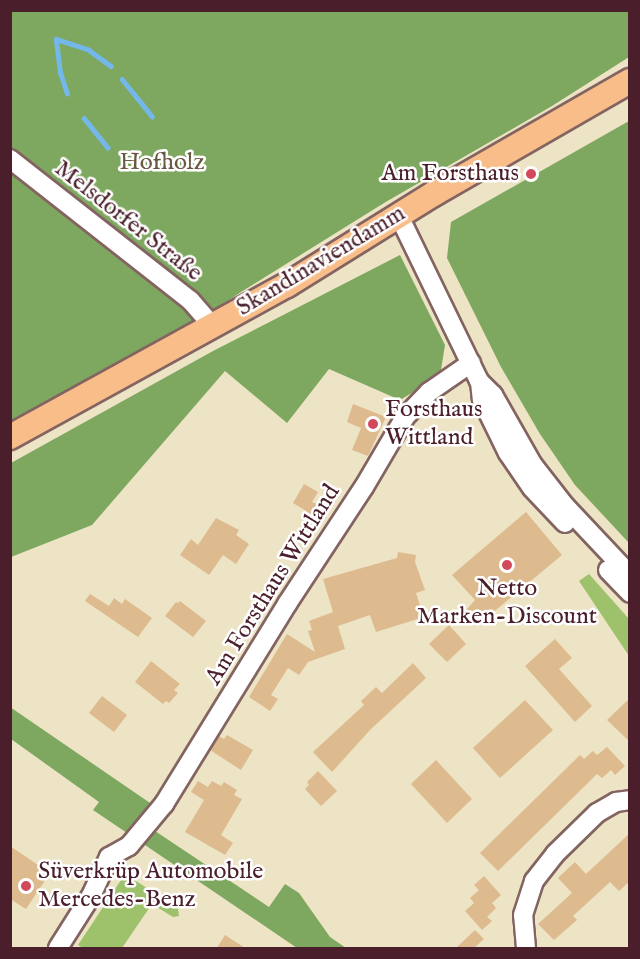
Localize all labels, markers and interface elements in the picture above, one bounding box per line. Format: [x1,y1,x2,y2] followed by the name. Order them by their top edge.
[120,149,204,177] park label: Hofholz
[48,154,208,288] street label: Melsdorfer Straße
[382,160,519,188] place label: Am Forsthaus
[524,167,538,181] marker: Am Forsthaus
[232,199,410,323] street label: Skandinaviendamm
[385,396,482,452] place label: Forsthaus Wittland
[366,417,380,431] marker: Forsthaus Wittland
[200,479,346,691] street label: Am Forsthaus Wittland
[500,558,514,572] marker: Netto Marken-Discount
[417,575,597,631] place label: Netto Marken-Discount
[38,858,263,914] place label: Süverkrüp Automobile Mercedes-Benz
[19,879,33,893] marker: Süverkrüp Automobile Mercedes-Benz

